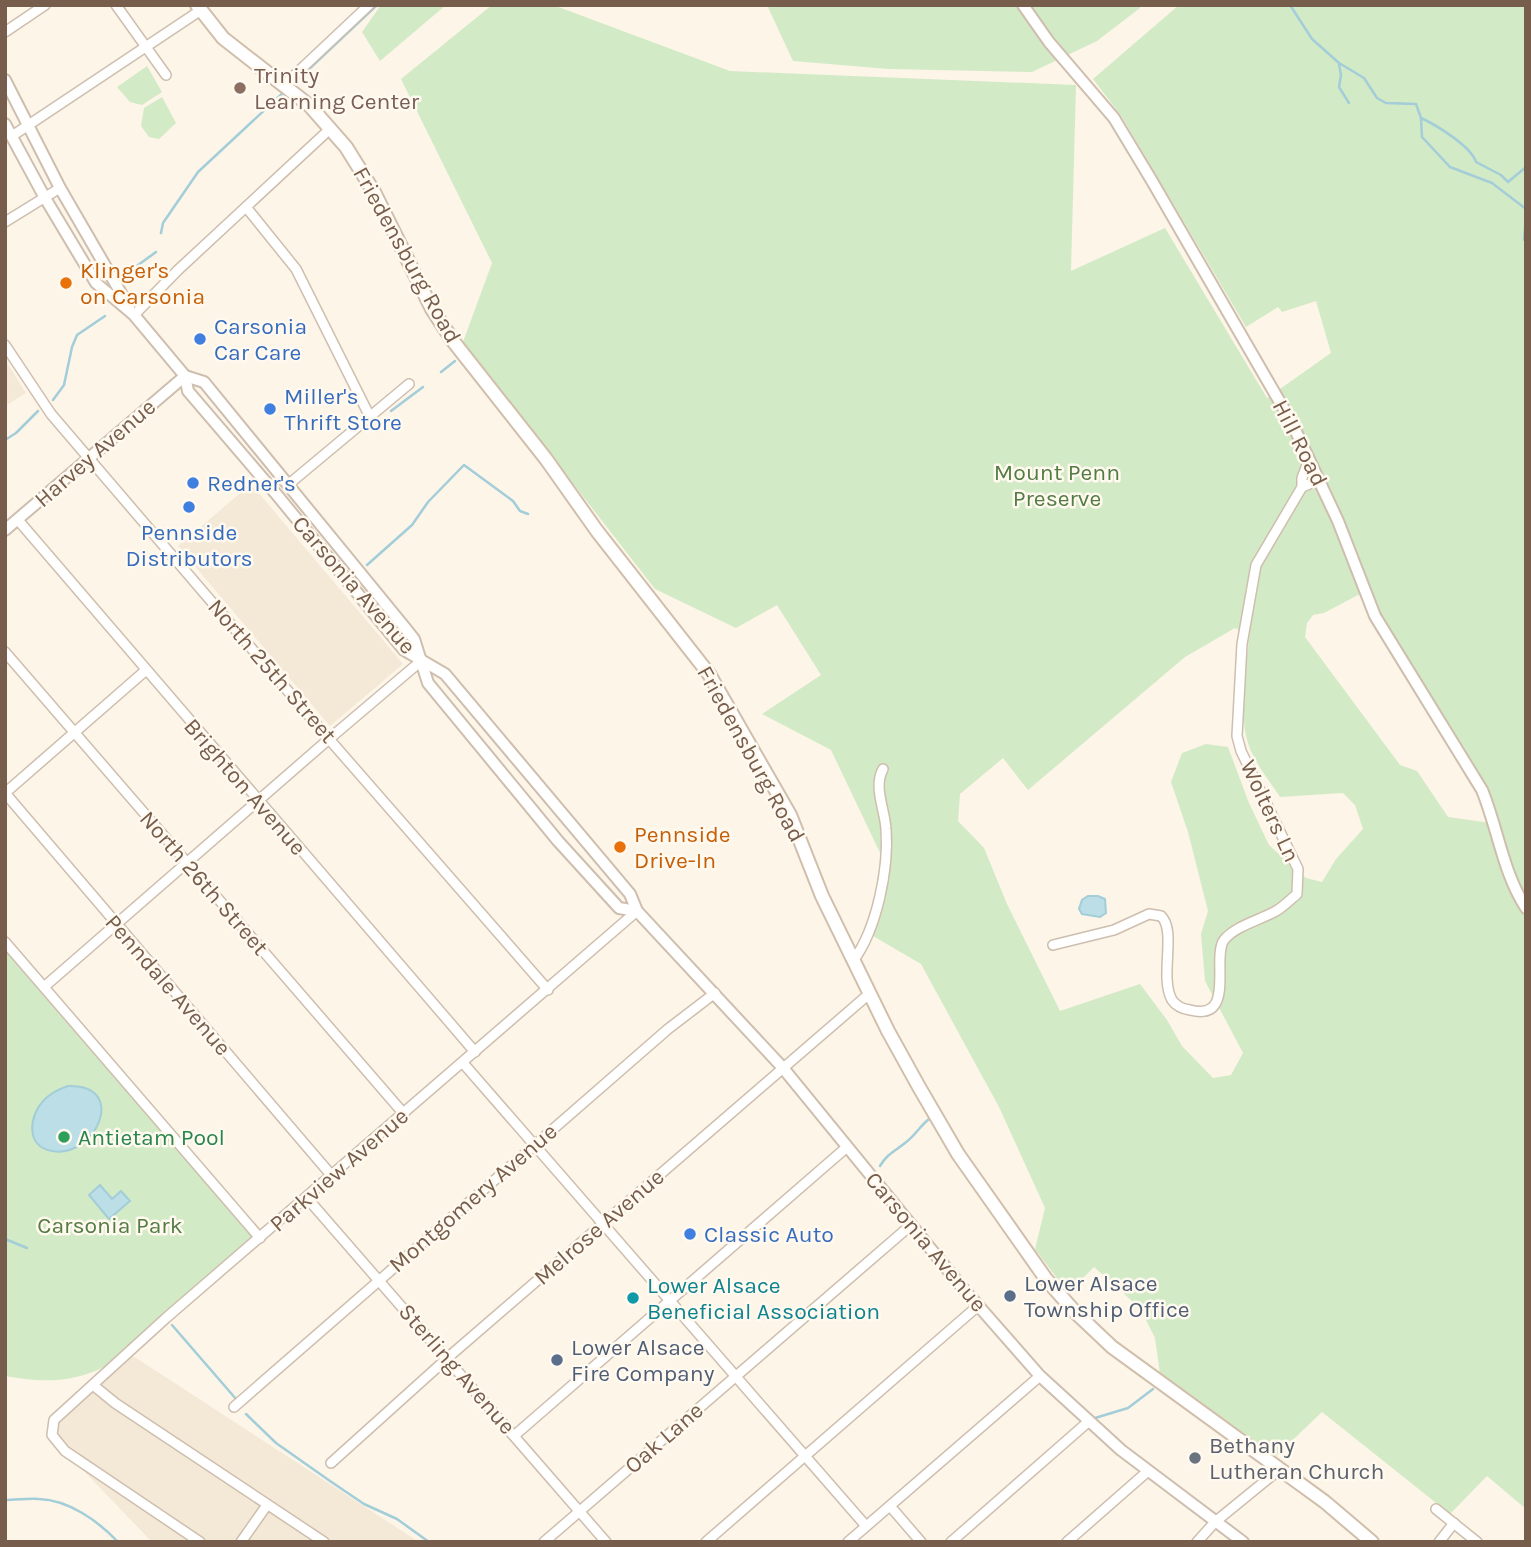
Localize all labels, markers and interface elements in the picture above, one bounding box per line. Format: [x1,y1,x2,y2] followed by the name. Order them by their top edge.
[254,62,420,115] place label: Trinity Learning Center
[232,80,248,96] marker: Trinity Learning Center
[347,162,467,348] street label: Friedensburg Road
[80,257,205,310] place label: Klinger's on Carsonia
[58,275,74,291] marker: Klinger's on Carsonia
[214,313,307,366] place label: Carsonia Car Care
[192,331,208,347] marker: Carsonia Car Care
[284,383,402,436] place label: Miller's Thrift Store
[29,393,161,513] street label: Harvey Avenue
[1267,395,1333,491] street label: Hill Road
[262,401,278,417] marker: Miller's Thrift Store
[994,459,1120,512] park label: Mount Penn Preserve
[207,470,296,497] place label: Redner's
[185,475,201,491] marker: Redner's
[181,499,197,515] marker: Pennside Distributors
[287,510,421,660] street label: Carsonia Avenue
[125,519,253,572] place label: Pennside Distributors
[202,593,342,749] street label: North 25th Street
[691,661,811,847] street label: Friedensburg Road
[178,713,312,861] street label: Brighton Avenue
[1235,756,1305,866] street label: Wolters Ln
[134,805,274,961] street label: North 26th Street
[634,821,731,874] place label: Pennside Drive-In
[612,839,628,855] marker: Pennside Drive-In
[99,909,237,1061] street label: Penndale Avenue
[264,1102,414,1238] street label: Parkview Avenue
[384,1118,562,1278] street label: Montgomery Avenue
[78,1124,225,1151] place label: Antietam Pool
[56,1129,72,1145] marker: Antietam Pool
[528,1163,670,1291] street label: Melrose Avenue
[860,1167,992,1317] street label: Carsonia Avenue
[37,1212,183,1239] park label: Carsonia Park
[704,1221,834,1248] place label: Classic Auto
[682,1226,698,1242] marker: Classic Auto
[1024,1270,1190,1323] place label: Lower Alsace Township Office
[647,1272,880,1325] place label: Lower Alsace Beneficial Association
[1002,1288,1018,1304] marker: Lower Alsace Township Office
[625,1290,641,1306] marker: Lower Alsace Beneficial Association
[393,1298,521,1440] street label: Sterling Avenue
[571,1334,715,1387] place label: Lower Alsace Fire Company
[549,1352,565,1368] marker: Lower Alsace Fire Company
[619,1397,709,1479] street label: Oak Lane
[1209,1432,1384,1485] place label: Bethany Lutheran Church
[1187,1450,1203,1466] marker: Bethany Lutheran Church

